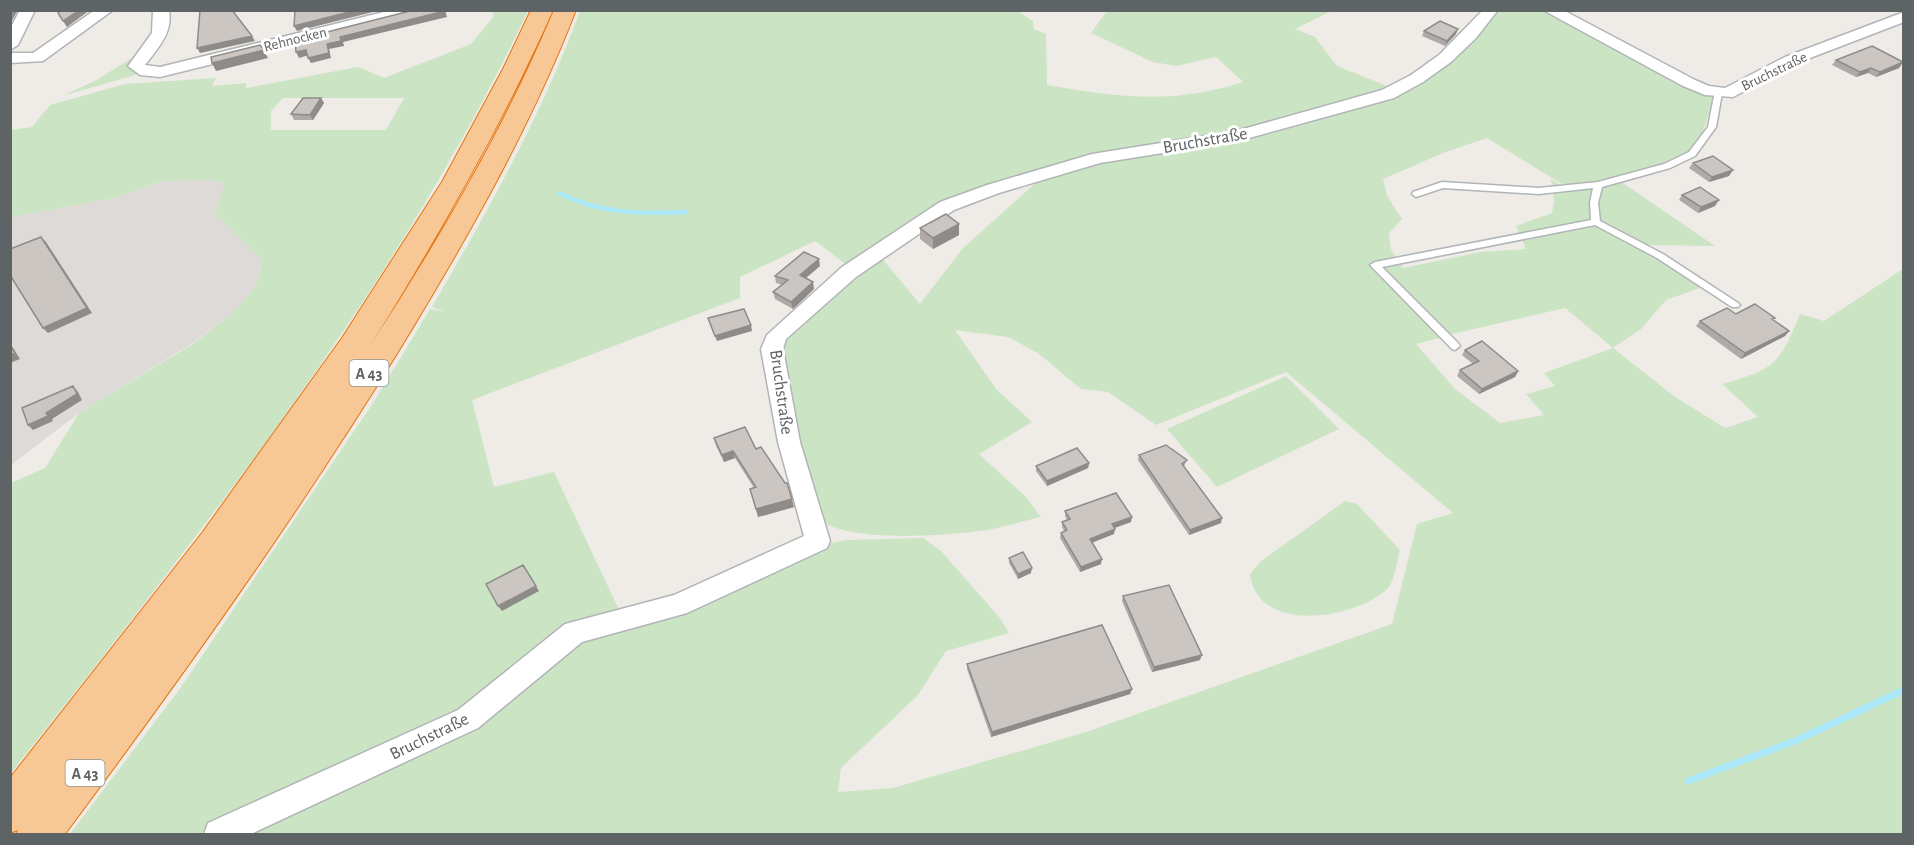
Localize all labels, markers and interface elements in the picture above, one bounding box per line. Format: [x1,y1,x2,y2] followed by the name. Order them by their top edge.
[262,24,328,55] street label: Rehnocken
[1739,49,1810,94] street label: Bruchstraße
[1162,125,1249,157] street label: Bruchstraße
[766,349,796,436] street label: Bruchstraße
[350,360,388,386] road number: A 43
[387,710,472,764] street label: Bruchstraße
[66,760,104,786] road number: A 43

